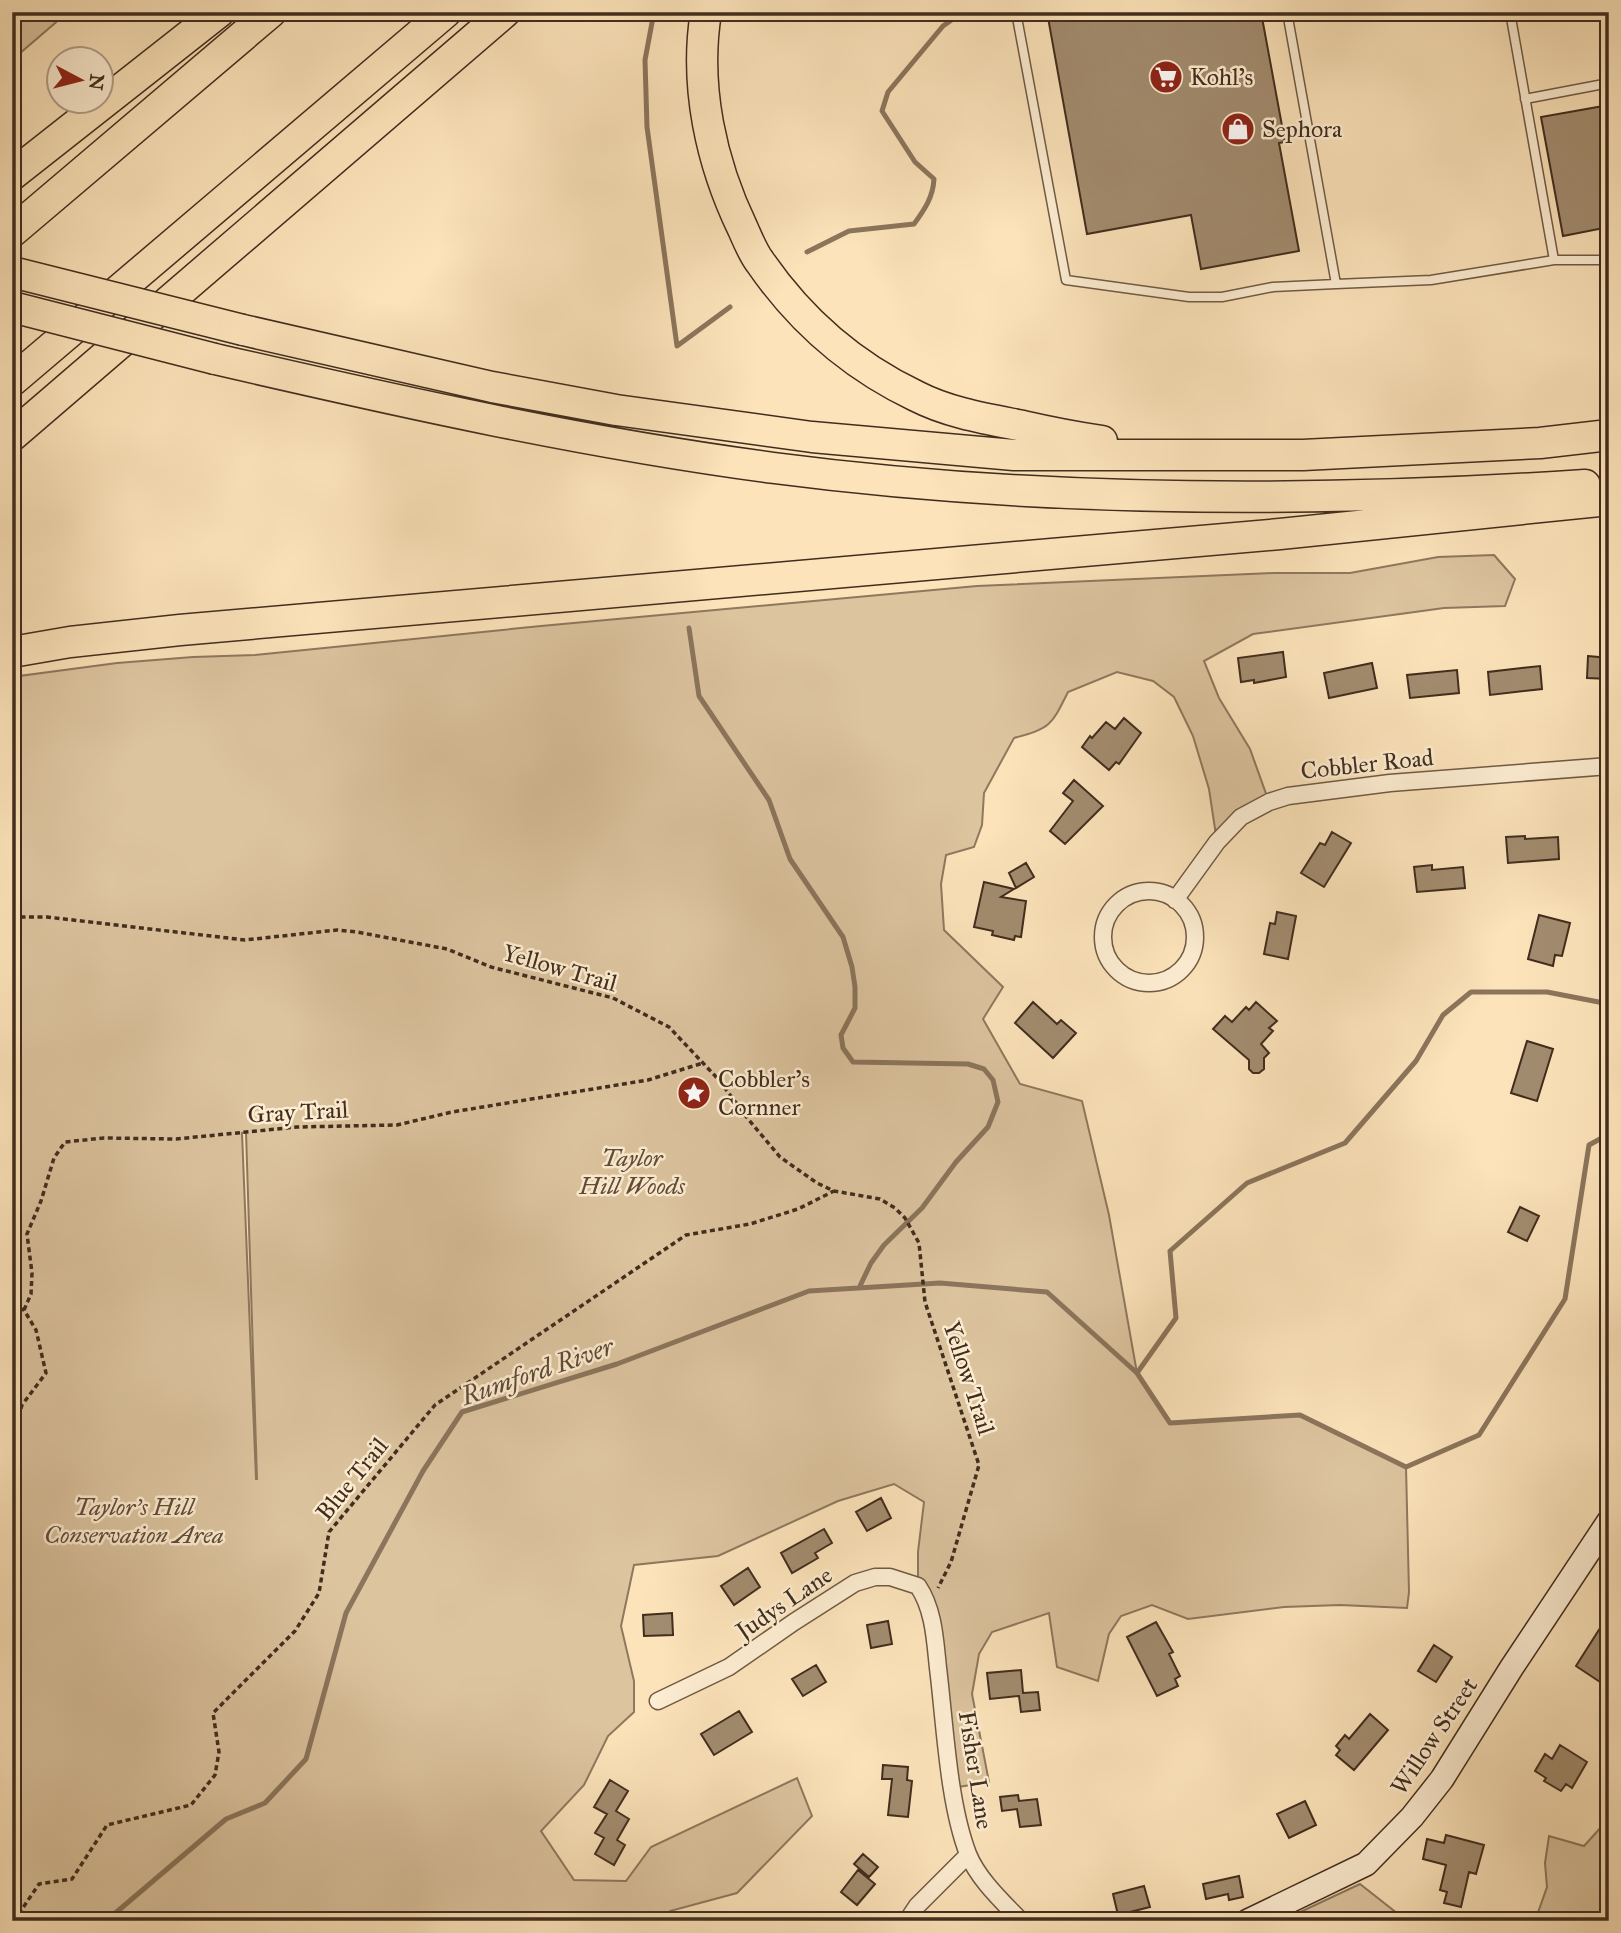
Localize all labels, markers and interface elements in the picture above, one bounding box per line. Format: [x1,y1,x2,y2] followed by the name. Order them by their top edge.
[46,46,116,116] north arrow
[1147,58,1185,96] supermarket icon: Kohl's
[1190,62,1253,92] place label: Kohl's
[84,73,109,91] text: N
[1219,110,1257,148] shop icon: Sephora
[1262,114,1343,144] place label: Sephora
[1299,742,1435,786] street label: Cobbler Road
[499,937,621,999] street label: Yellow Trail
[718,1064,810,1122] place label: Cobbler's Cornner
[675,1074,713,1112] place icon: Cobbler's Cornner
[247,1094,350,1130] street label: Gray Trail
[578,1143,686,1201] park label: Taylor Hill Woods
[937,1317,1002,1439] street label: Yellow Trail
[456,1330,619,1412] water label: Rumford River
[309,1431,395,1527] street label: Blue Trail
[44,1492,224,1550] park label: Taylor's Hill Conservation Area
[728,1560,838,1648] street label: Judys Lane
[1384,1671,1484,1800] street label: Willow Street
[952,1709,1000,1831] street label: Fisher Lane

